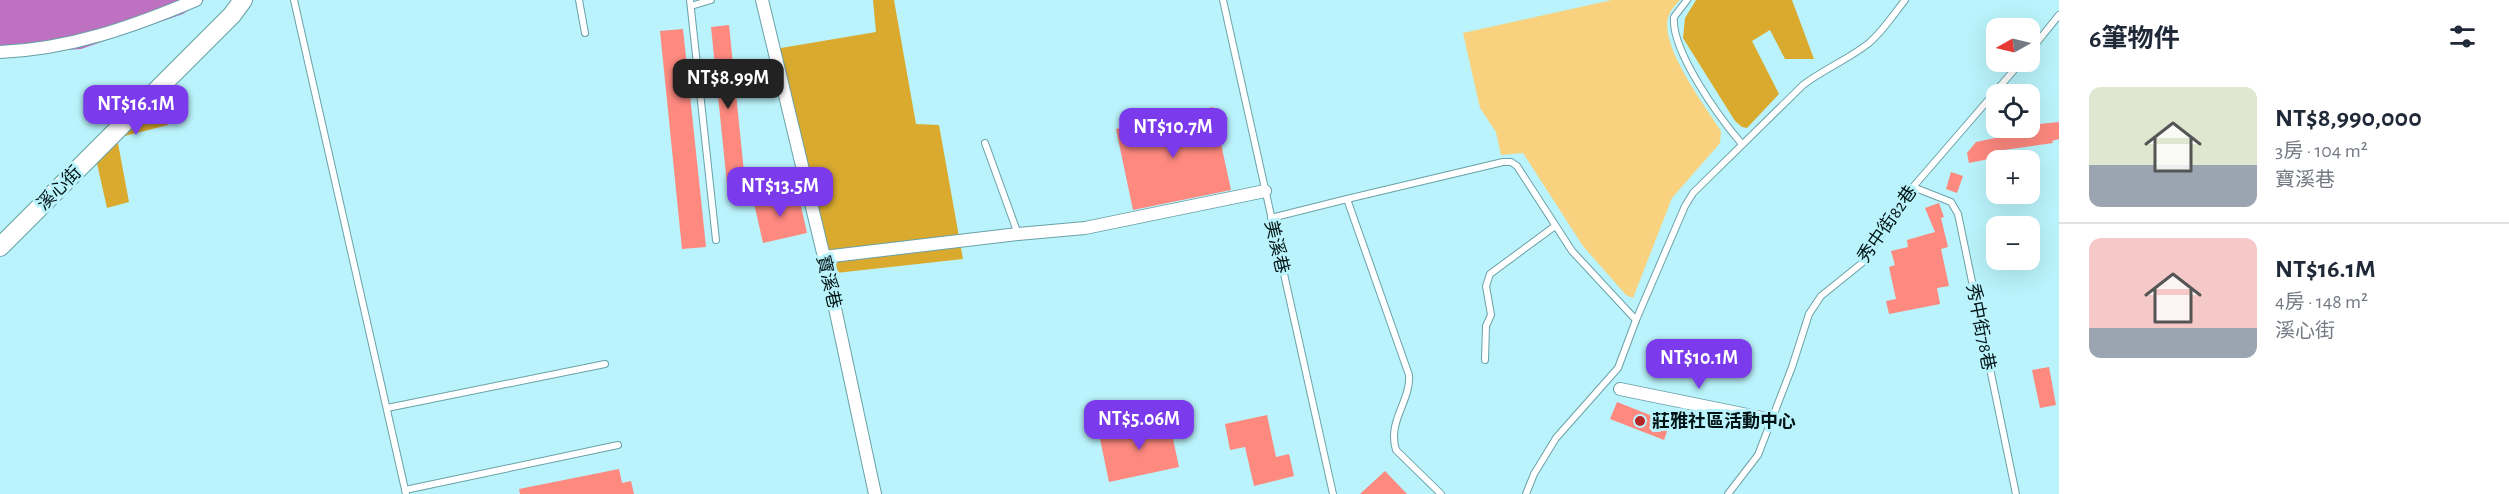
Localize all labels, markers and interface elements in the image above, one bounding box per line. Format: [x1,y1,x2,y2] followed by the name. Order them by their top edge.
[1986,18,2040,72] north arrow
[1986,18,2040,270] map controls
[2446,20,2479,53] icon: filters
[2089,26,2180,52] text: 6筆物件
[666,59,790,110] pin: NT$8.99M
[687,68,769,88] text: NT$8.99M
[1986,84,2040,138] button: locate
[74,85,198,136] pin: NT$16.1M
[97,94,175,114] text: NT$16.1M
[2275,105,2422,131] text: NT$8,990,000
[1111,108,1235,159] pin: NT$10.7M
[2137,111,2209,183] icon: home
[1133,117,1213,137] text: NT$10.7M
[2275,141,2368,161] text: 3房 · 104 m²
[1986,150,2040,204] button: +
[33,162,85,214] street label: 溪心街
[718,167,842,218] pin: NT$13.5M
[2275,170,2335,190] text: 寶溪巷
[741,176,819,196] text: NT$13.5M
[1853,182,1921,266] street label: 秀中街82巷
[1986,216,2040,270] button: −
[1261,218,1293,276] street label: 美溪巷
[813,253,845,311] street label: 寶溪巷
[2275,256,2376,282] text: NT$16.1M
[2137,262,2209,334] icon: home
[1963,282,1999,372] street label: 秀中街78巷
[2275,292,2368,312] text: 4房 · 148 m²
[2275,321,2335,341] text: 溪心街
[1637,339,1761,390] pin: NT$10.1M
[1660,348,1738,368] text: NT$10.1M
[1077,400,1201,451] pin: NT$5.06M
[1098,409,1180,429] text: NT$5.06M
[1652,411,1796,431] place label: 莊雅社區活動中心
[1633,414,1647,428] marker: 莊雅社區活動中心

